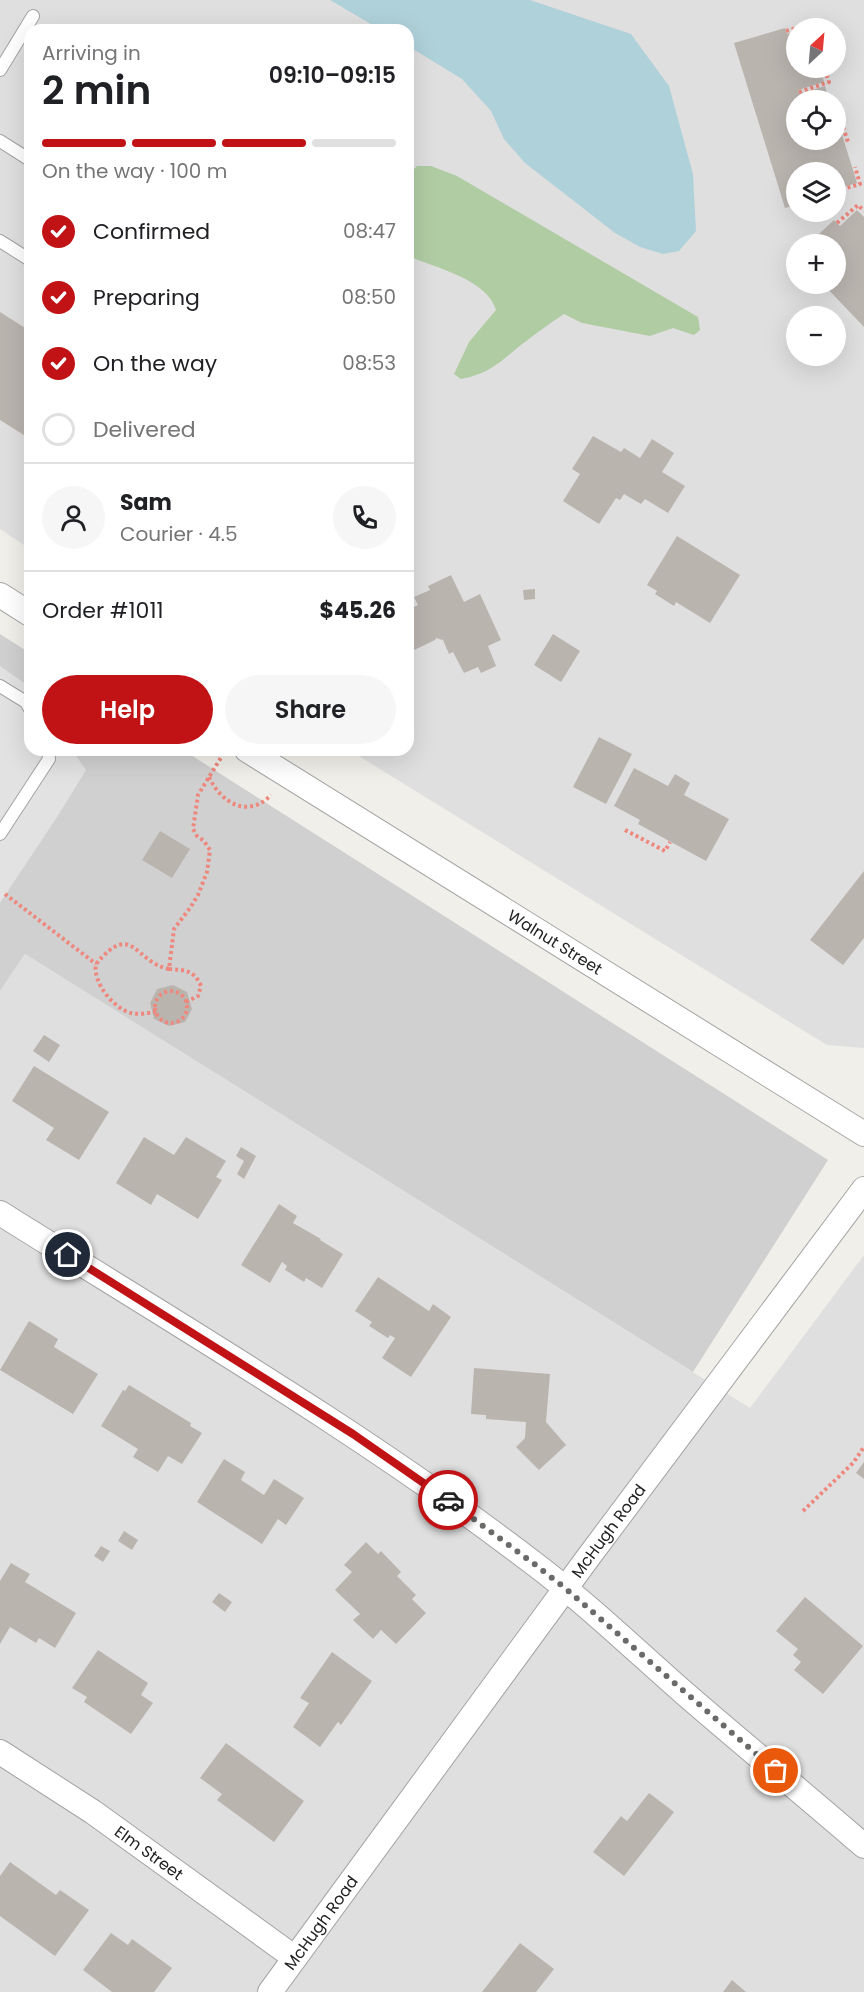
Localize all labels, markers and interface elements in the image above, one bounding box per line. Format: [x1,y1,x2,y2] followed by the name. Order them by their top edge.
[786,18,846,78] north arrow
[786,18,846,366] map controls
[42,39,141,67] text: Arriving in
[269,60,396,91] text: 09:10–09:15
[42,63,151,118] text: 2 min
[786,90,846,150] button: locate
[42,157,227,185] text: On the way · 100 m
[786,162,846,222] button: layers
[42,215,75,248] icon: check
[93,216,210,247] text: Confirmed
[343,217,396,245] text: 08:47
[786,234,846,294] button: +
[42,281,75,314] icon: check
[93,282,200,313] text: Preparing
[341,283,396,311] text: 08:50
[786,306,846,366] button: −
[42,347,75,380] icon: check
[93,348,217,379] text: On the way
[342,349,396,377] text: 08:53
[93,414,196,445] text: Delivered
[42,486,105,549] button: person
[333,486,396,549] button: phone
[120,487,172,518] text: Sam
[120,520,238,548] text: Courier · 4.5
[42,595,164,626] text: Order #1011
[320,595,396,626] text: $45.26
[42,675,213,744] button: Help
[225,675,396,744] button: Share
[503,904,607,981] street label: Walnut Street
[42,1229,93,1280] pin
[51,1238,84,1271] icon: home
[418,1470,478,1530] courier
[566,1479,651,1583] street label: McHugh Road
[432,1484,465,1517] icon: car
[750,1745,801,1796] pin
[759,1754,792,1787] icon: bag
[110,1820,188,1886] street label: Elm Street
[279,1871,364,1975] street label: McHugh Road

